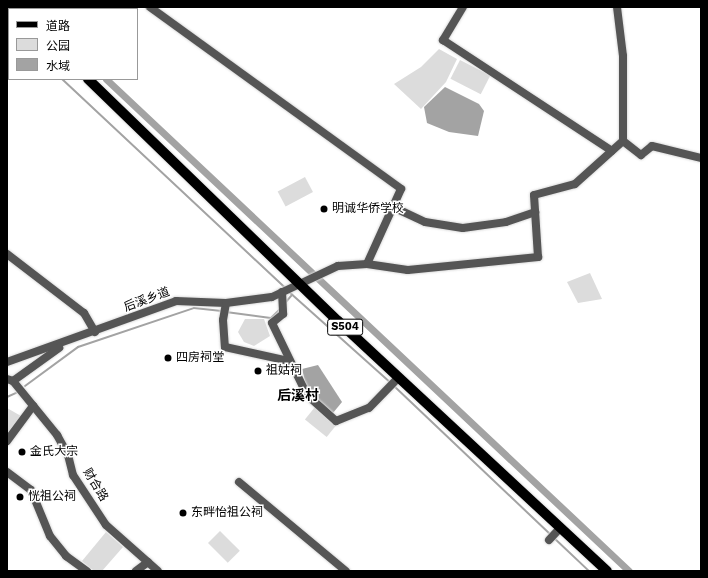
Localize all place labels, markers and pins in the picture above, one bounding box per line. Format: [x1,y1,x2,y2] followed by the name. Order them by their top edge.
[332,202,404,216] place label: 明诚华侨学校
[319,204,329,214] marker: 明诚华侨学校
[176,351,224,365] place label: 四房祠堂
[163,353,173,363] marker: 四房祠堂
[266,364,302,378] place label: 祖姑祠
[253,366,263,376] marker: 祖姑祠
[30,445,78,459] place label: 金氏大宗
[17,447,27,457] marker: 金氏大宗
[28,490,76,504] place label: 恍祖公祠
[15,492,25,502] marker: 恍祖公祠
[191,506,263,520] place label: 东畔怡祖公祠
[178,508,188,518] marker: 东畔怡祖公祠

